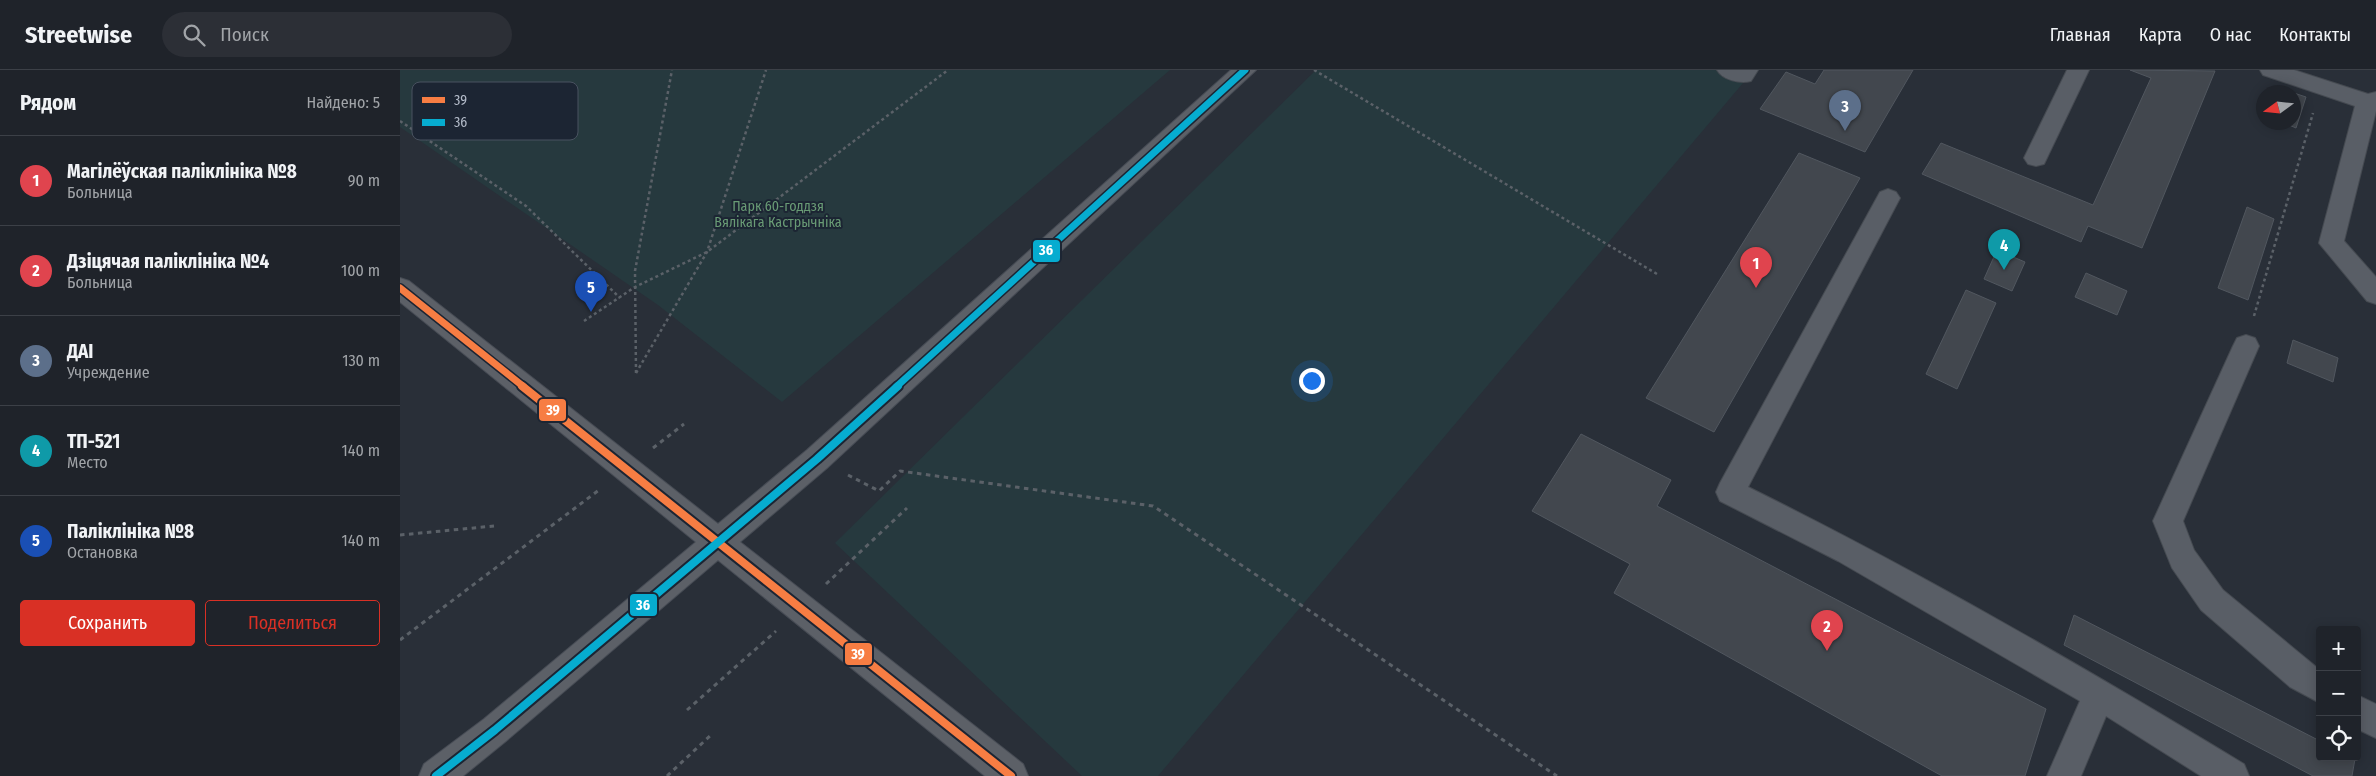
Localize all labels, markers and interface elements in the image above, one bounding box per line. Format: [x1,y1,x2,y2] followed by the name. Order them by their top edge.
[162,12,512,57] search box
[25,21,132,49] text: Streetwise
[180,21,208,49] icon: search
[220,23,269,46] text: Поиск
[2050,24,2111,46] text: Главная
[2139,24,2182,46] text: Карта
[2210,24,2251,46] text: О нас
[2279,24,2351,46] text: Контакты
[412,82,578,140] legend
[2256,85,2301,130] north arrow
[20,90,76,116] text: Рядом
[1829,90,1861,131] pin: 3
[454,92,467,109] text: 39
[306,93,380,112] text: Найдено: 5
[454,114,467,131] text: 36
[67,160,297,183] text: Магілёўская паліклініка №8
[33,171,39,190] text: 1
[348,171,380,190] text: 90 m
[67,183,133,202] text: Больница
[714,198,842,231] park label: Парк 60-годдзя Вялікага Кастрычніка
[1988,229,2020,270] pin: 4
[1032,239,1061,263] line badge: 36
[1038,242,1053,259] text: 36
[1740,247,1772,288] pin: 1
[67,250,269,273] text: Дзіцячая паліклініка №4
[32,261,40,280] text: 2
[341,261,380,280] text: 100 m
[575,271,607,312] pin: 5
[67,273,133,292] text: Больница
[67,340,93,363] text: ДАІ
[32,351,40,370] text: 3
[342,351,380,370] text: 130 m
[67,363,150,382] text: Учреждение
[1299,368,1325,394] your location
[538,398,567,422] line badge: 39
[545,402,560,419] text: 39
[67,430,120,453] text: ТП-521
[32,441,40,460] text: 4
[342,441,380,460] text: 140 m
[67,453,108,472] text: Место
[67,520,194,543] text: Паліклініка №8
[32,531,40,550] text: 5
[342,531,380,550] text: 140 m
[67,543,138,562] text: Остановка
[629,593,658,617] line badge: 36
[635,597,650,614] text: 36
[20,600,195,646] button: Сохранить
[205,600,380,646] button: Поделиться
[1811,610,1843,651] pin: 2
[2316,626,2361,761] map controls
[2316,626,2361,671] button: +
[844,642,873,666] line badge: 39
[850,646,865,663] text: 39
[2316,671,2361,716] button: −
[2316,716,2361,761] button: locate

